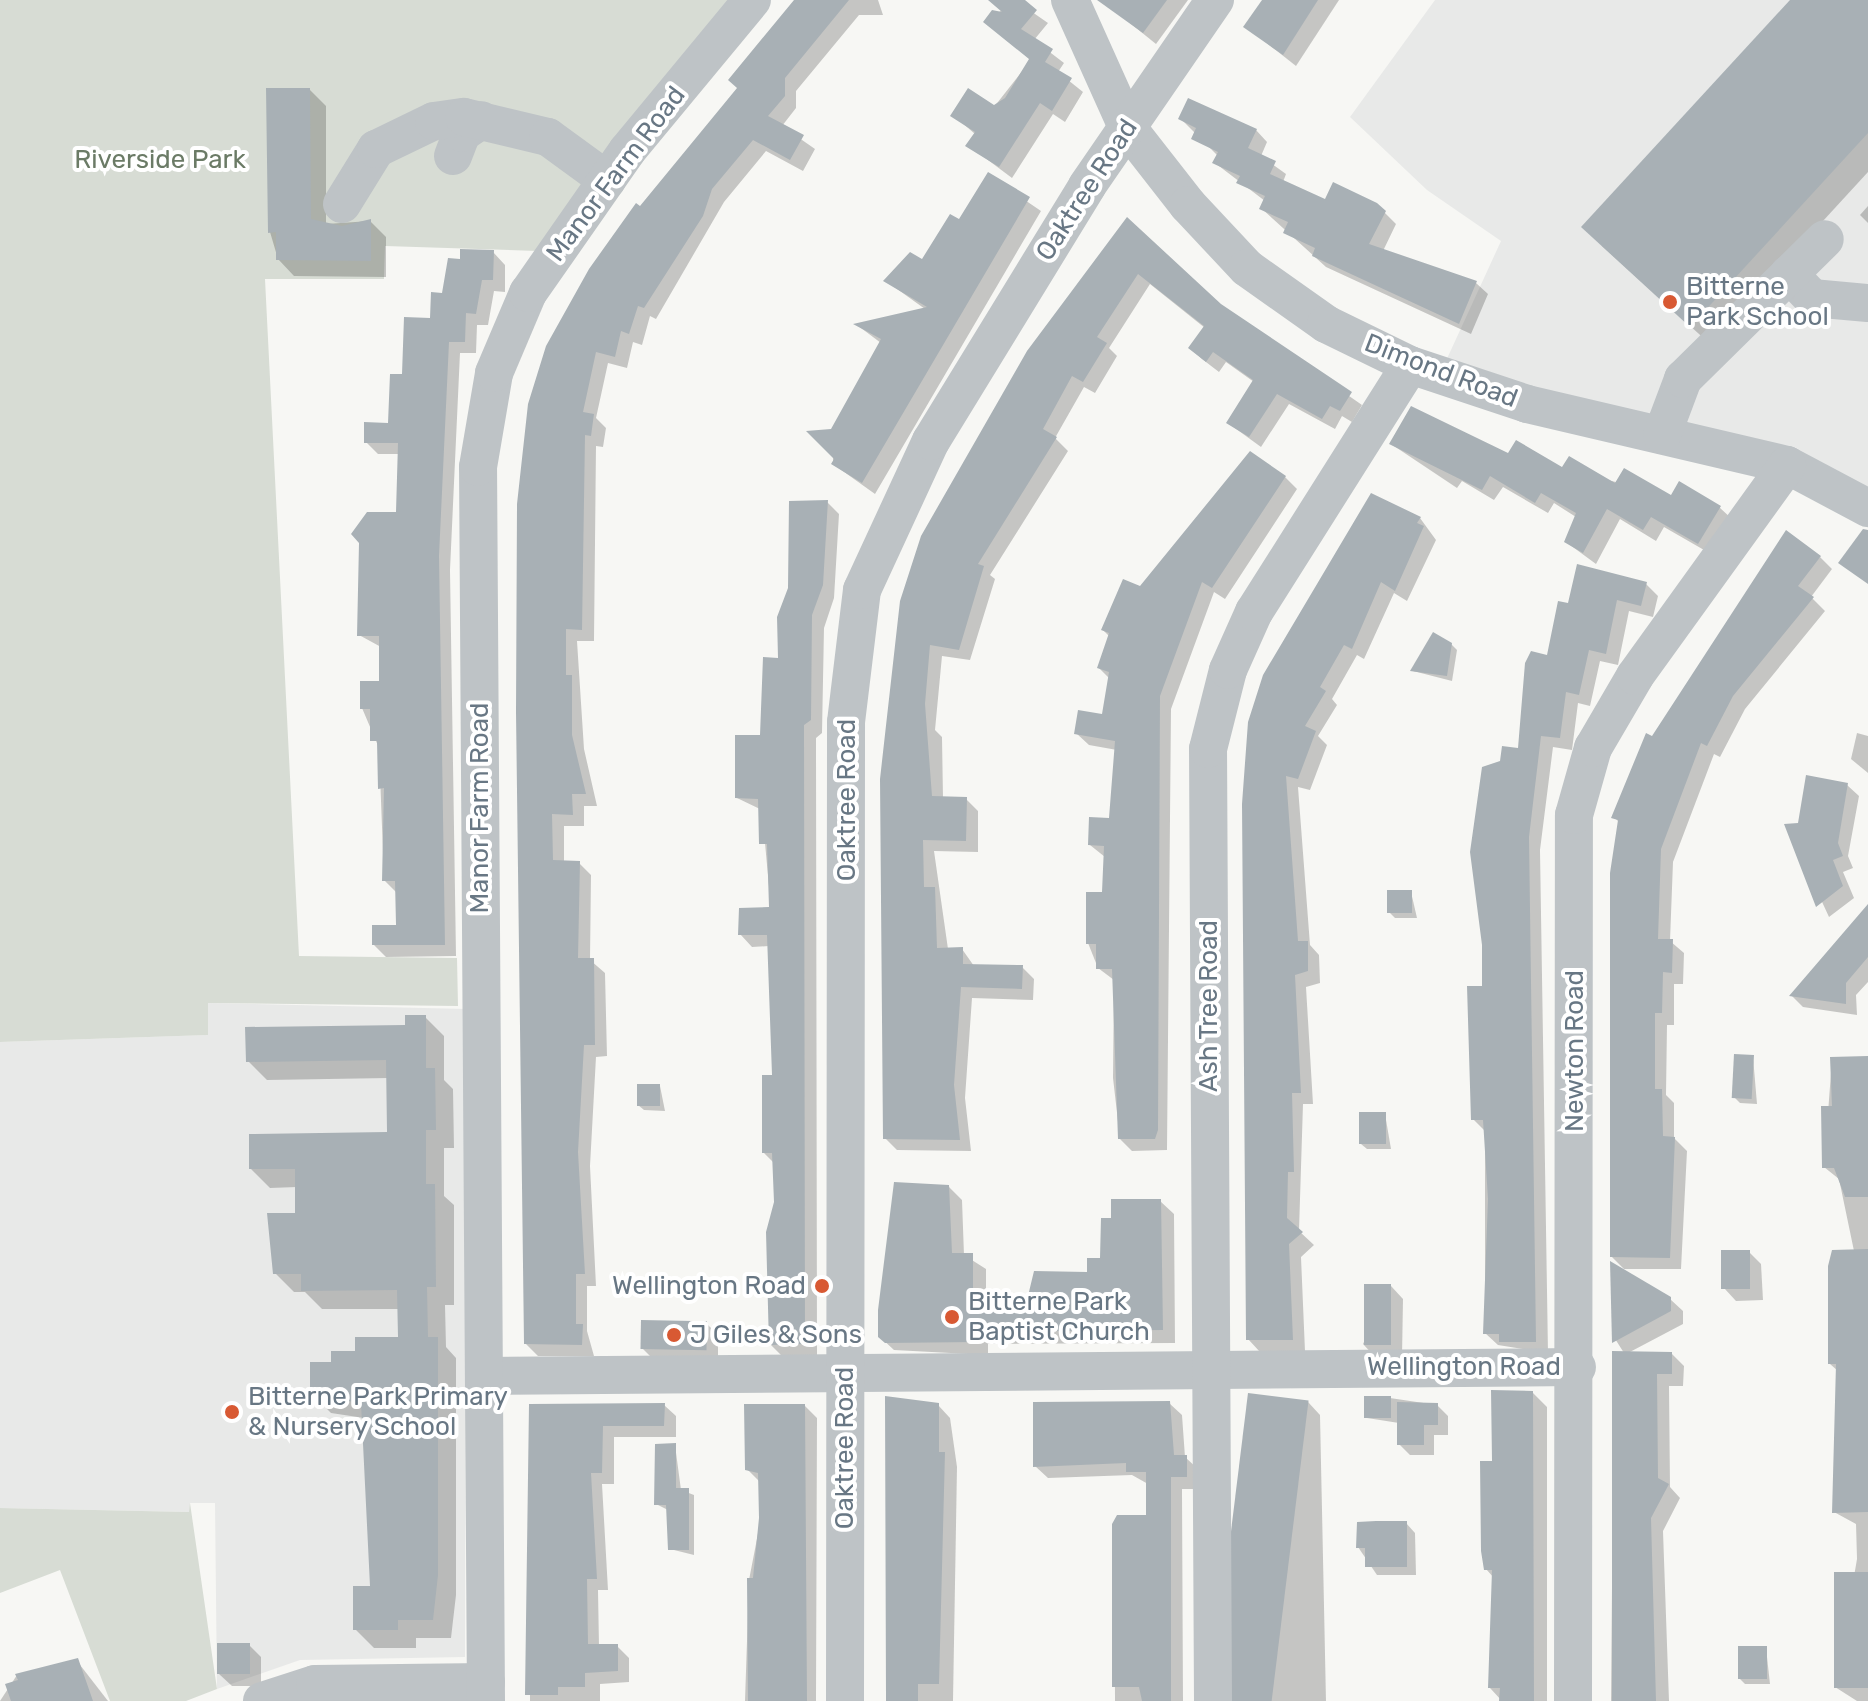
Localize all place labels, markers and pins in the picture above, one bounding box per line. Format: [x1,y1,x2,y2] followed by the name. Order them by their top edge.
[1686,271,1829,332] place label: Bitterne Park School
[1661,293,1679,311] marker: Bitterne Park School
[612,1270,806,1302] place label: Wellington Road
[813,1277,831,1295] marker: Wellington Road
[968,1286,1150,1348] place label: Bitterne Park Baptist Church
[943,1308,961,1326] marker: Bitterne Park Baptist Church
[690,1319,862,1351] place label: J Giles & Sons
[665,1326,683,1344] marker: J Giles & Sons
[248,1381,508,1442] place label: Bitterne Park Primary & Nursery School
[223,1403,241,1421] marker: Bitterne Park Primary & Nursery School

